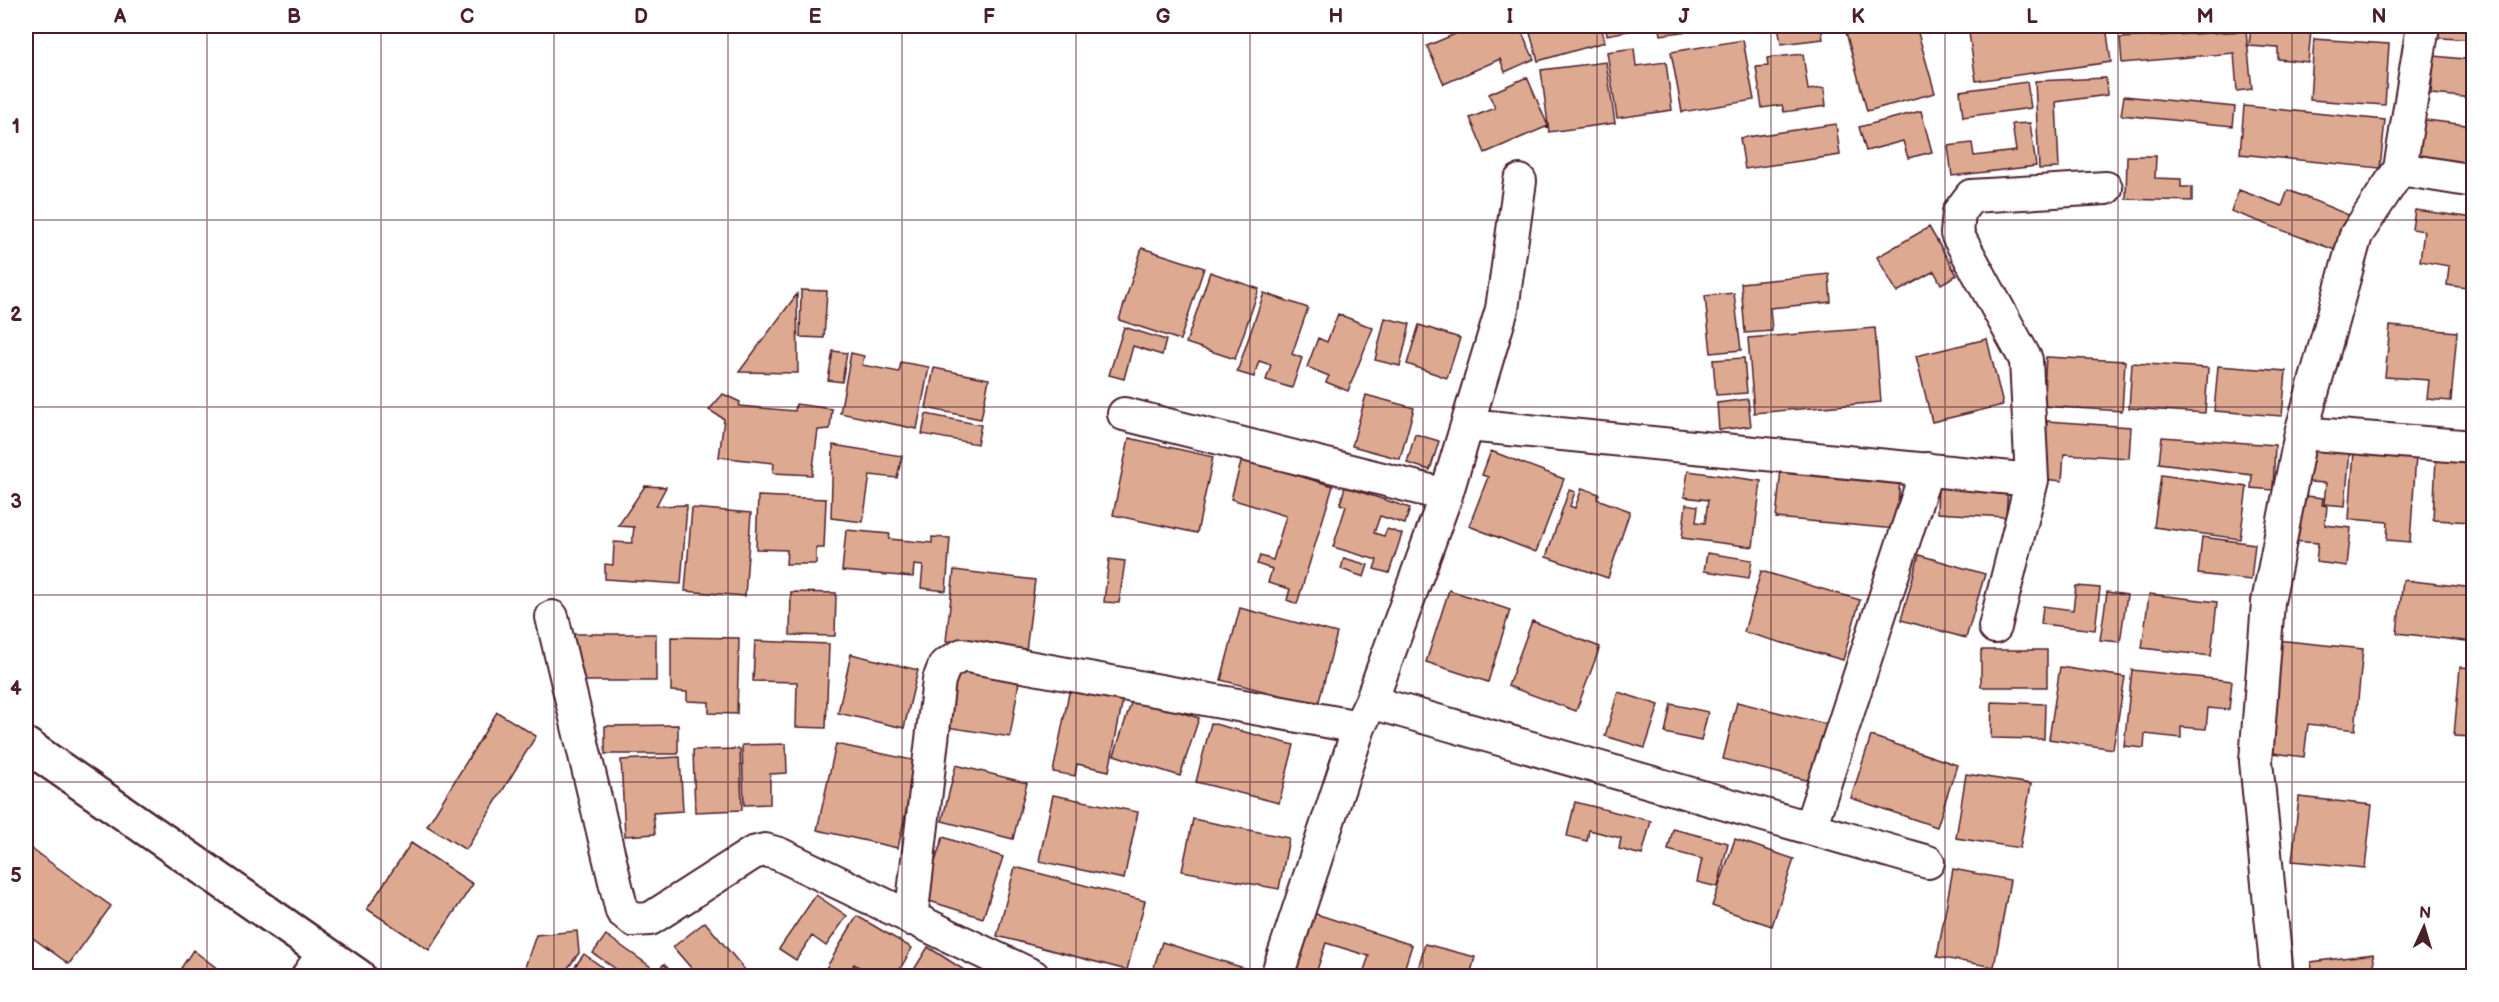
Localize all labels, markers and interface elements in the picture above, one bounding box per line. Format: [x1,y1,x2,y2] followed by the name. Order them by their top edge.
[113,5,127,29] text: A
[287,5,301,29] text: B
[460,5,474,29] text: C
[634,5,648,29] text: D
[809,5,822,29] text: E
[983,5,995,29] text: F
[1156,5,1171,29] text: G
[1329,5,1343,29] text: H
[1507,5,1513,29] text: I
[1679,5,1691,29] text: J
[1851,5,1865,29] text: K
[2026,5,2038,29] text: L
[2196,5,2214,29] text: M
[2371,5,2387,29] text: N
[12,115,20,139] text: 1
[10,303,22,327] text: 2
[10,490,22,514] text: 3
[10,677,22,701] text: 4
[10,864,22,888] text: 5
[2394,897,2454,957] north arrow
[2418,904,2432,923] text: N

